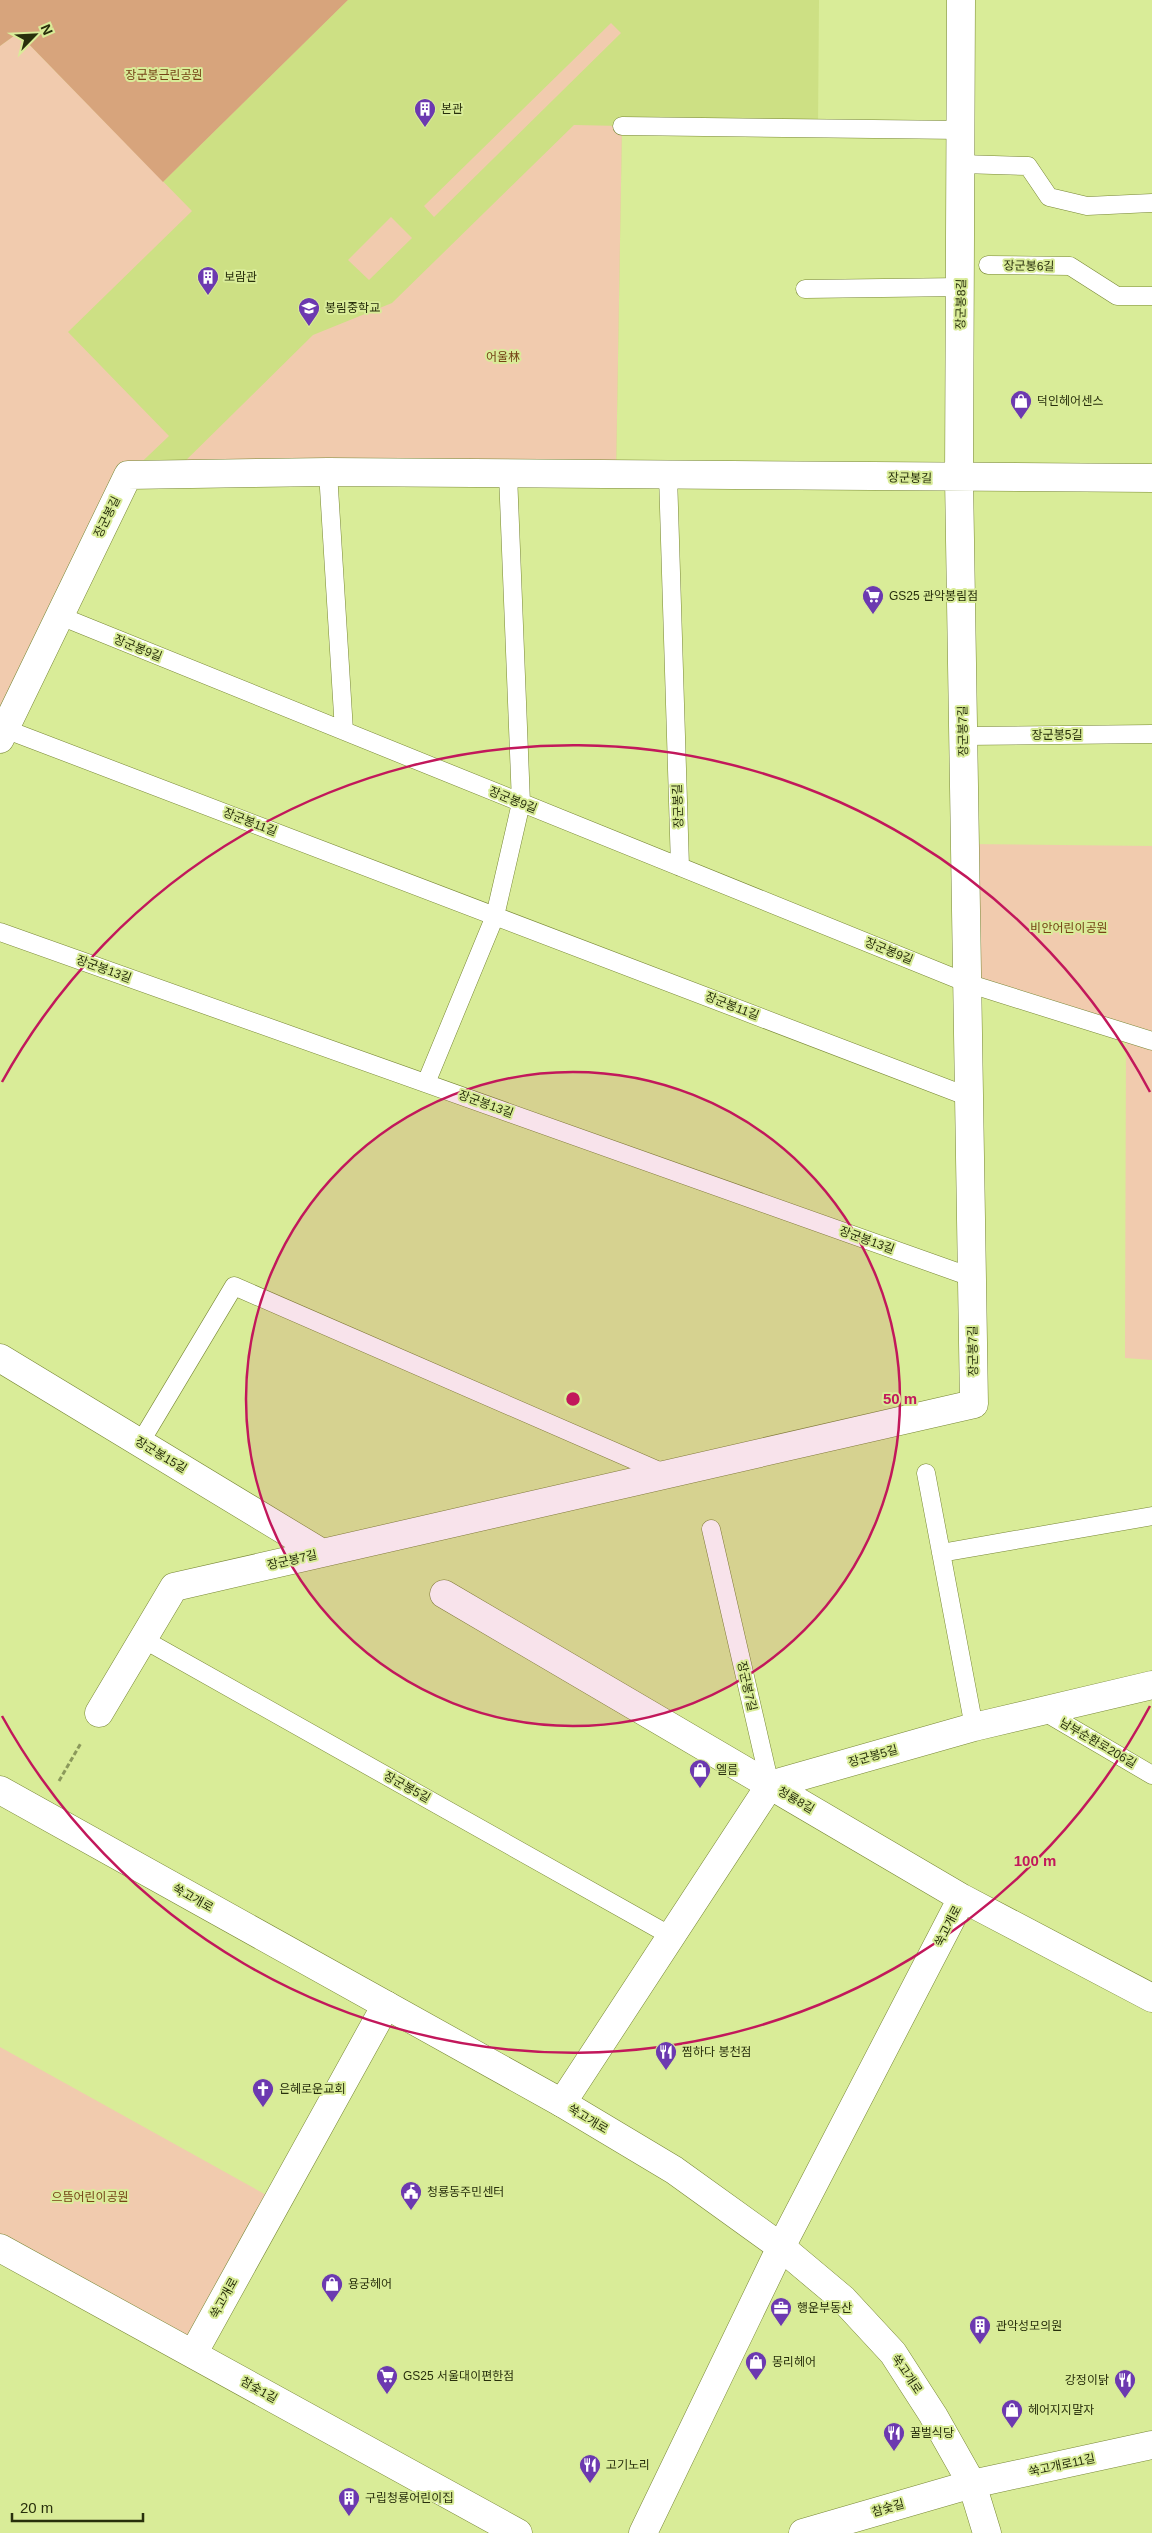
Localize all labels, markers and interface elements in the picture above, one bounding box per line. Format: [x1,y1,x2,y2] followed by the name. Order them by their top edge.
[10,10,60,60] north arrow
[38,22,56,38] text: N
[125,68,203,82] park label: 장군봉근린공원
[413,97,437,128] building icon: 본관
[441,102,463,116] place label: 본관
[1003,259,1055,273] street label: 장군봉6길
[196,265,220,296] building icon: 보람관
[224,270,257,284] place label: 보람관
[954,278,968,330] street label: 장군봉8길
[297,296,321,327] school or university icon: 봉림중학교
[325,301,380,315] place label: 봉림중학교
[486,350,520,364] park label: 어울林
[1009,389,1033,420] shop icon: 덕인헤어센스
[1037,394,1103,408] place label: 덕인헤어센스
[888,471,932,485] street label: 장군봉길
[91,494,123,540] street label: 장군봉길
[861,584,885,615] supermarket icon: GS25 관악봉림점
[889,589,978,603] place label: GS25 관악봉림점
[112,632,164,664] street label: 장군봉9길
[956,705,970,757] street label: 장군봉7길
[1032,728,1082,742] street label: 장군봉5길
[487,784,539,816] street label: 장군봉9길
[670,784,686,828] street label: 장군봉길
[221,805,279,839] street label: 장군봉11길
[1030,921,1108,935] park label: 비안어린이공원
[863,935,915,967] street label: 장군봉9길
[75,953,133,985] street label: 장군봉13길
[703,989,761,1023] street label: 장군봉11길
[457,1088,515,1120] street label: 장군봉13길
[838,1224,896,1256] street label: 장군봉13길
[966,1325,980,1377] street label: 장군봉7길
[564,1390,582,1408] centre of rings
[883,1390,917,1407] text: 50 m
[133,1434,189,1476] street label: 장군봉15길
[266,1547,318,1573] street label: 장군봉7길
[734,1660,760,1712] street label: 장군봉7길
[1057,1715,1139,1771] street label: 남부순환로206길
[847,1742,899,1770] street label: 장군봉5길
[688,1758,712,1789] shop icon: 엘름
[716,1763,738,1777] place label: 엘름
[381,1769,433,1805] street label: 장군봉5길
[775,1784,817,1816] street label: 청룡8길
[1014,1852,1056,1869] text: 100 m
[170,1881,216,1915] street label: 쑥고개로
[932,1903,964,1949] street label: 쑥고개로
[654,2040,678,2071] restaurant icon: 찜하다 봉천점
[682,2045,752,2059] place label: 찜하다 봉천점
[251,2077,275,2108] church icon: 은혜로운교회
[279,2082,345,2096] place label: 은혜로운교회
[565,2102,611,2136] street label: 쑥고개로
[399,2180,423,2211] public building icon: 청룡동주민센터
[427,2185,504,2199] place label: 청룡동주민센터
[51,2190,129,2204] park label: 으뜸어린이공원
[320,2272,344,2303] shop icon: 용궁헤어
[207,2275,241,2321] street label: 쑥고개로
[348,2277,392,2291] place label: 용궁헤어
[769,2296,793,2327] office icon: 행운부동산
[797,2301,852,2315] place label: 행운부동산
[968,2314,992,2345] building icon: 관악성모의원
[996,2319,1062,2333] place label: 관악성모의원
[744,2350,768,2381] shop icon: 몽리헤어
[889,2352,925,2396] street label: 쑥고개로
[772,2355,816,2369] place label: 몽리헤어
[375,2364,399,2395] supermarket icon: GS25 서울대이편한점
[1113,2368,1137,2399] restaurant icon: 강정이닭
[403,2369,514,2383] place label: GS25 서울대이편한점
[1065,2373,1109,2387] place label: 강정이닭
[238,2374,280,2406] street label: 참숯1길
[1000,2398,1024,2429] shop icon: 헤어지지말자
[1028,2403,1094,2417] place label: 헤어지지말자
[882,2421,906,2452] restaurant icon: 꿀벌식당
[910,2426,954,2440] place label: 꿀벌식당
[1027,2451,1097,2479] street label: 쑥고개로11길
[578,2453,602,2484] restaurant icon: 고기노리
[606,2458,650,2472] place label: 고기노리
[337,2486,361,2517] building icon: 구립청룡어린이집
[12,2490,144,2522] scale bar
[365,2491,453,2505] place label: 구립청룡어린이집
[870,2497,906,2519] street label: 참숯길
[20,2499,53,2516] text: 20 m

